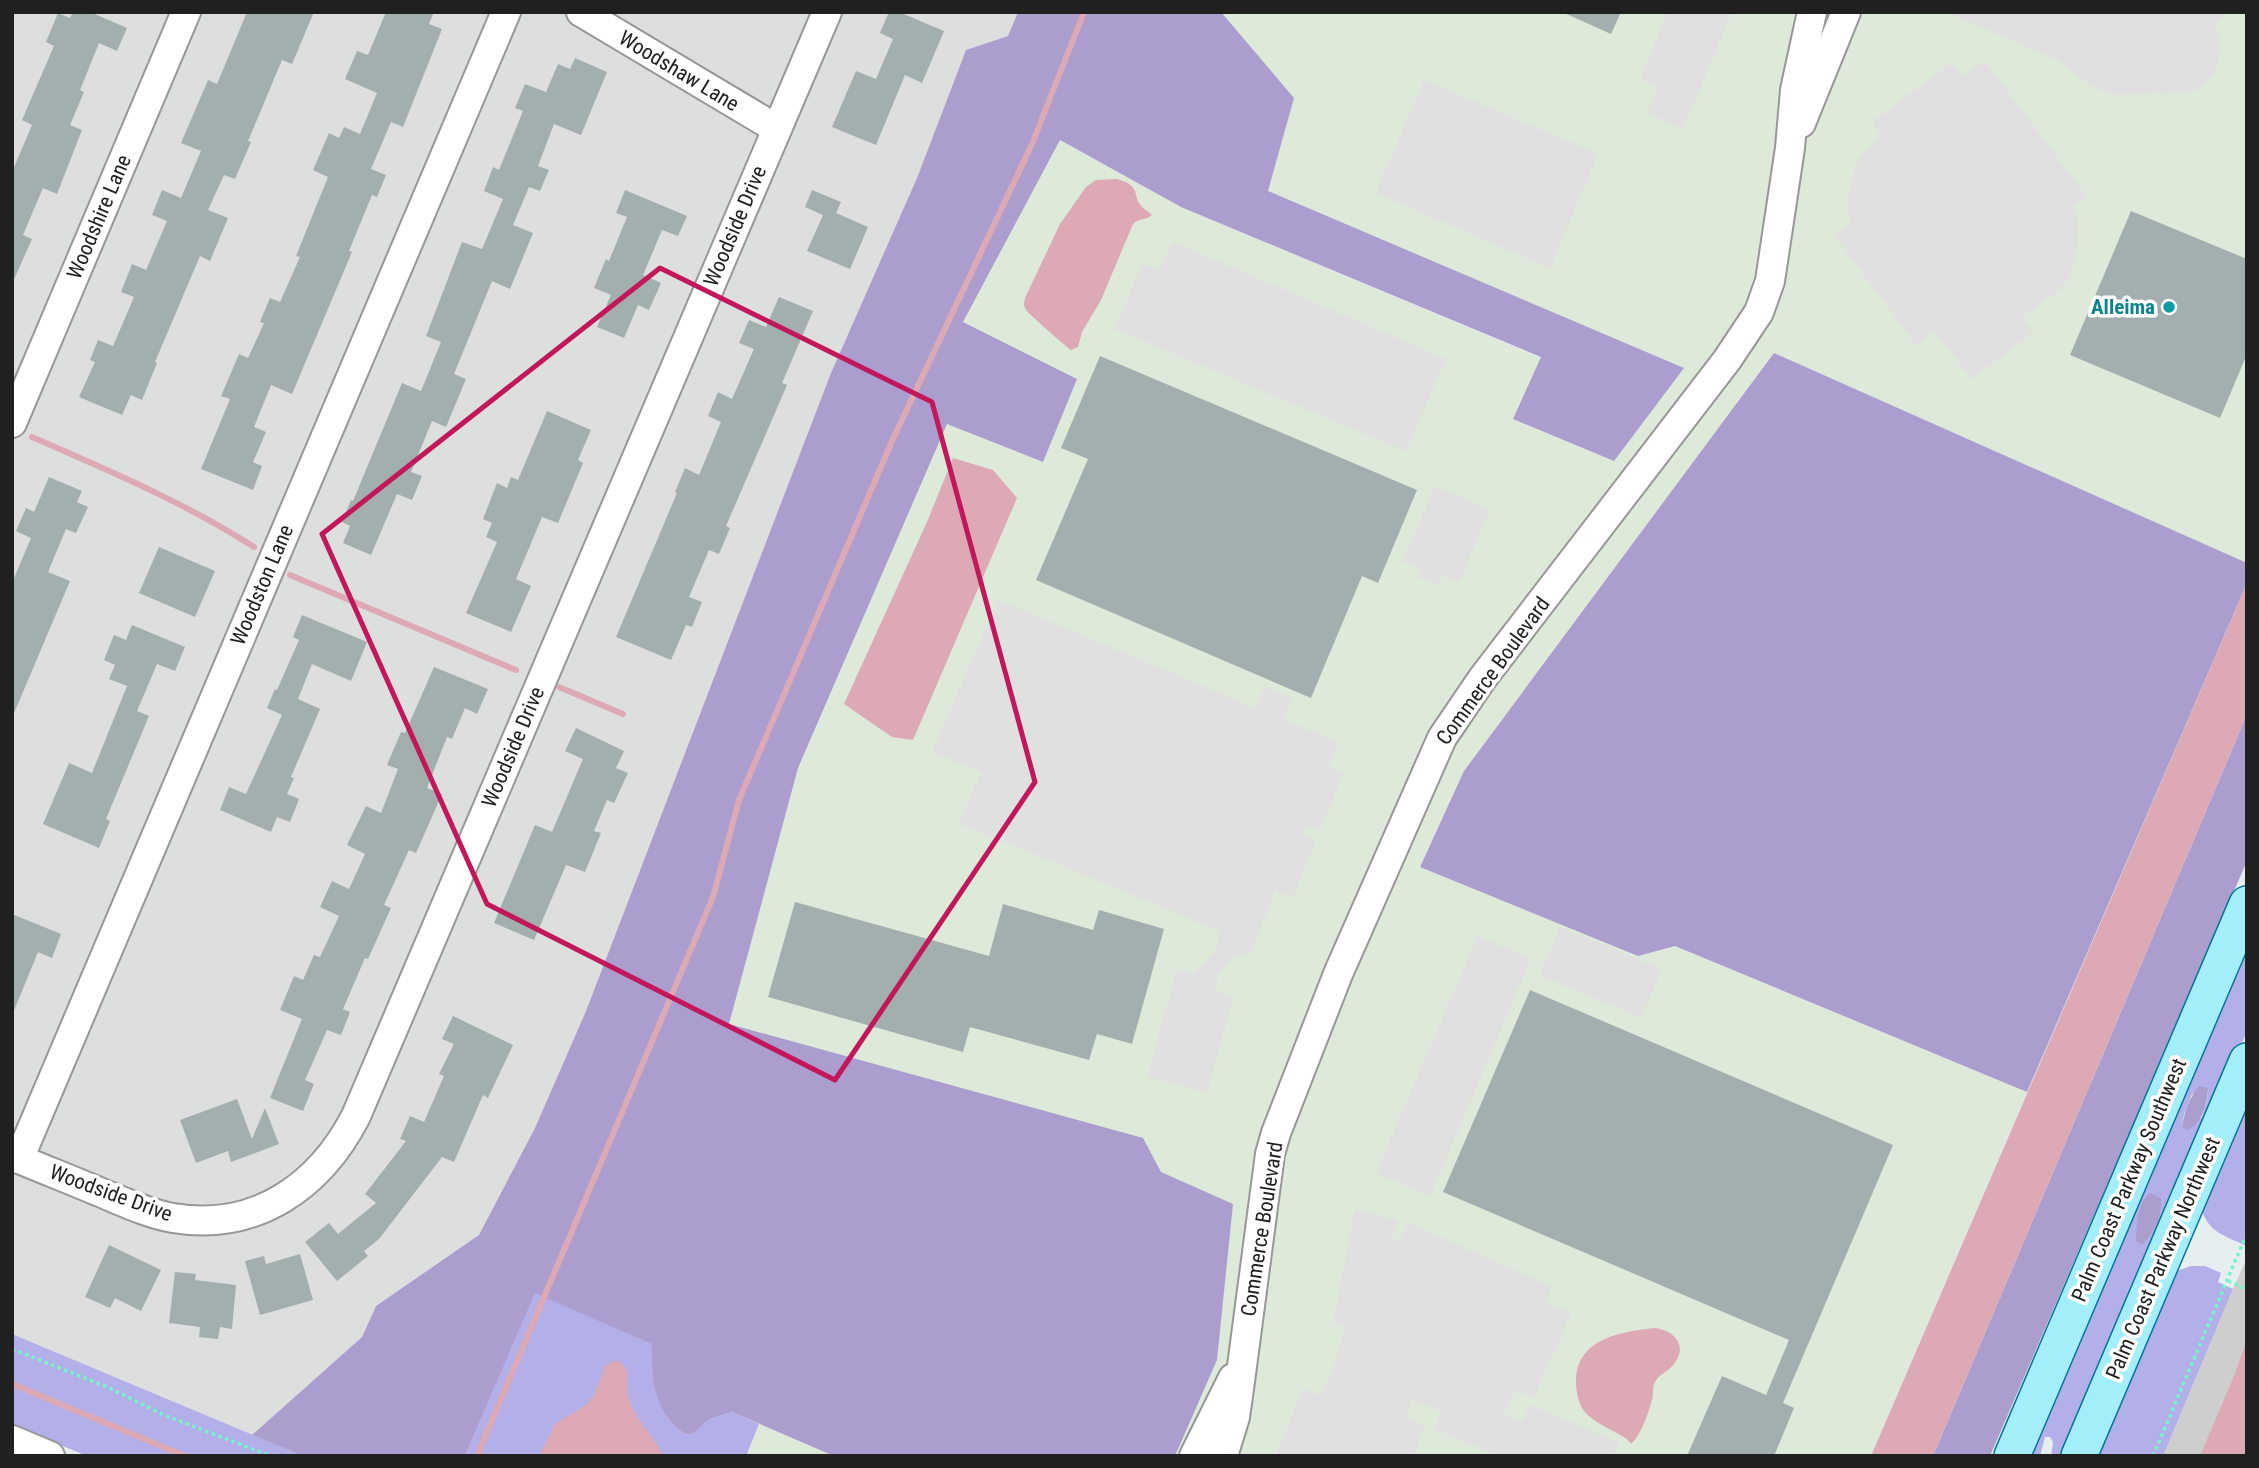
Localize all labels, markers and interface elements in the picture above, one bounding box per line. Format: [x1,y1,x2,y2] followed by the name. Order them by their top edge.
[615,26,743,116] street label: Woodshaw Lane
[62,151,136,283] street label: Woodshire Lane
[699,162,771,290] street label: Woodside Drive
[2091,295,2155,319] place label: Alleima
[2161,299,2177,315] marker: Alleima
[226,521,298,649] street label: Woodston Lane
[1431,592,1555,750] street label: Commerce Boulevard
[477,683,549,811] street label: Woodside Drive
[2067,1055,2191,1305] street label: Palm Coast Parkway Southwest
[2101,1133,2225,1383] street label: Palm Coast Parkway Northwest
[1236,1140,1288,1318] street label: Commerce Boulevard
[46,1160,176,1226] street label: Woodside Drive

